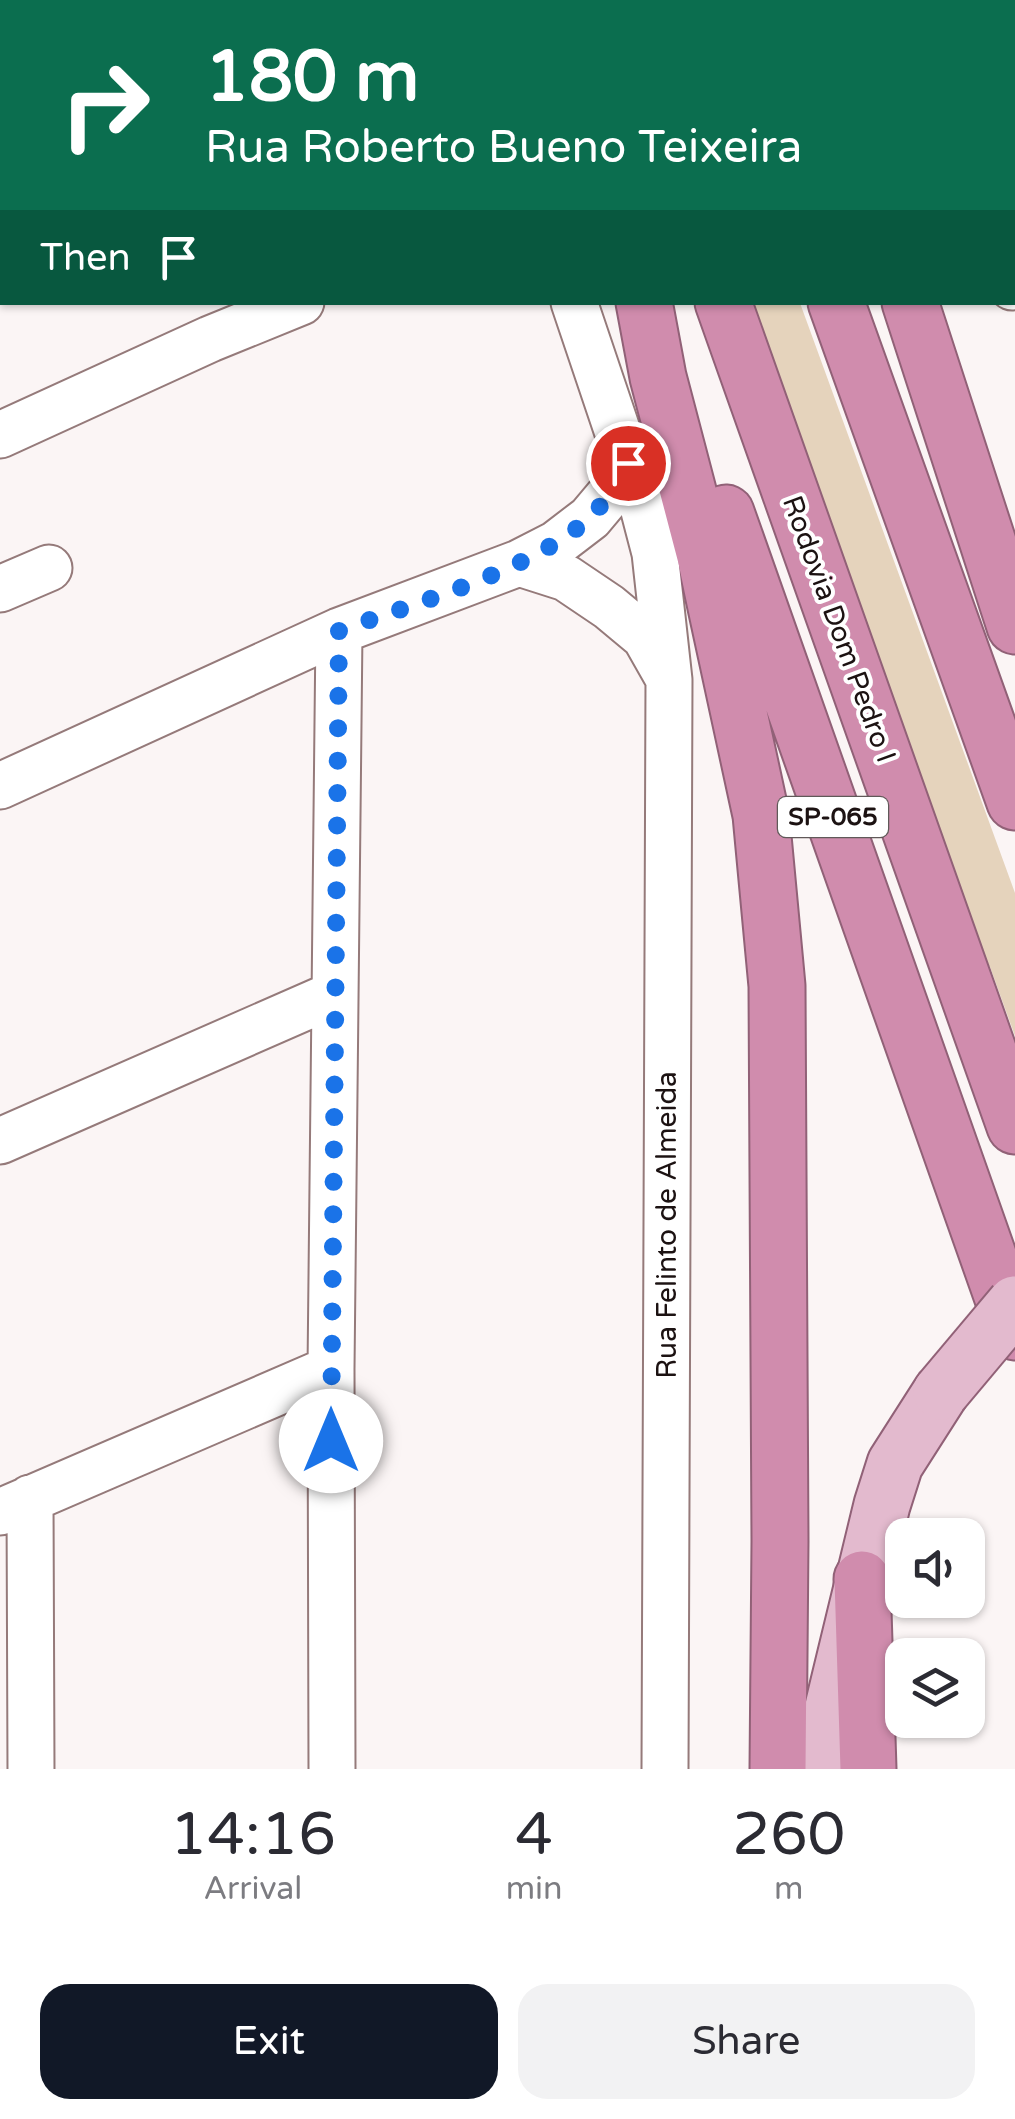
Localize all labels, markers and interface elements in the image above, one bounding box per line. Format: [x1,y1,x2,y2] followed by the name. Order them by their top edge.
[205,36,419,120] text: 180 m
[40,40,170,170] icon: right
[205,121,802,175] text: Rua Roberto Bueno Teixeira
[151,230,206,285] icon: arrive
[40,235,131,281] text: Then
[586,421,671,506] pin
[601,436,656,491] icon: arrive
[775,491,903,767] street label: Rodovia Dom Pedro I
[778,797,888,837] road number: SP-065
[650,1071,684,1379] street label: Rua Felinto de Almeida
[279,1389,383,1493] position arrow
[885,1518,985,1738] map controls
[885,1518,985,1618] button: sound
[885,1638,985,1738] button: layers
[170,1799,336,1871] text: 14:16
[515,1799,553,1871] text: 4
[732,1799,845,1871] text: 260
[203,1870,302,1908] text: Arrival
[506,1870,563,1908] text: min
[774,1870,803,1908] text: m
[40,1984,498,2099] button: Exit
[518,1984,975,2099] button: Share

